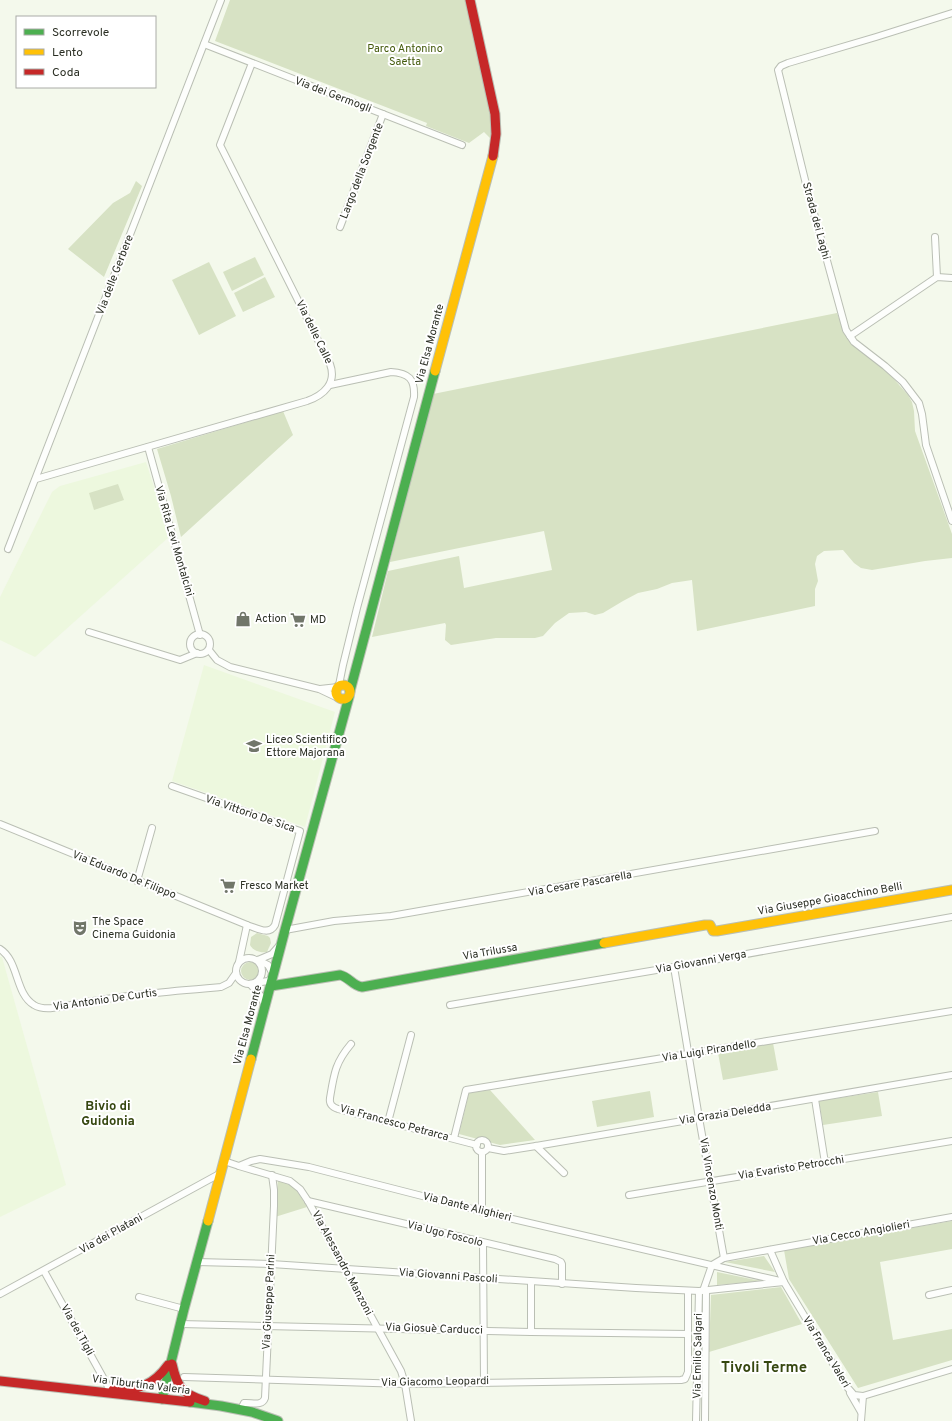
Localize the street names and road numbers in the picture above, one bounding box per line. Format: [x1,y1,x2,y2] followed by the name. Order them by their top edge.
[293,74,373,116] street label: Via dei Germogli
[337,121,387,221] street label: Largo della Sorgente
[799,181,833,261] street label: Strada dei Laghi
[93,233,137,317] street label: Via delle Gerbere
[293,298,336,366] street label: Via delle Calle
[413,302,447,385] street label: Via Elsa Morante
[151,484,197,598] street label: Via Rita Levi Montalcini
[203,792,297,836] street label: Via Vittorio De Sica
[70,848,178,902] street label: Via Eduardo De Filippo
[527,868,633,900] street label: Via Cesare Pascarella
[757,879,903,919] street label: Via Giuseppe Gioacchino Belli
[461,940,519,964] street label: Via Trilussa
[655,947,748,977] street label: Via Giovanni Verga
[231,983,265,1066] street label: Via Elsa Morante
[52,986,158,1014] street label: Via Antonio De Curtis
[661,1037,757,1065] street label: Via Luigi Pirandello
[678,1100,772,1128] street label: Via Grazia Deledda
[338,1102,450,1144] street label: Via Francesco Petrarca
[696,1137,726,1231] street label: Via Vincenzo Monti
[737,1153,845,1183] street label: Via Evaristo Petrocchi
[421,1189,513,1225] street label: Via Dante Alighieri
[308,1208,376,1318] street label: Via Alessandro Manzoni
[77,1211,145,1257] street label: Via dei Platani
[406,1218,484,1250] street label: Via Ugo Foscolo
[811,1218,911,1248] street label: Via Cecco Angiolieri
[260,1254,278,1350] street label: Via Giuseppe Parini
[398,1266,498,1286] street label: Via Giovanni Pascoli
[57,1302,97,1358] street label: Via dei Tigli
[690,1313,706,1399] street label: Via Emilio Salgari
[799,1313,853,1391] street label: Via Franca Valeri
[385,1320,483,1338] street label: Via Giosuè Carducci
[91,1372,191,1398] street label: Via Tiburtina Valeria
[381,1374,489,1390] street label: Via Giacomo Leopardi

